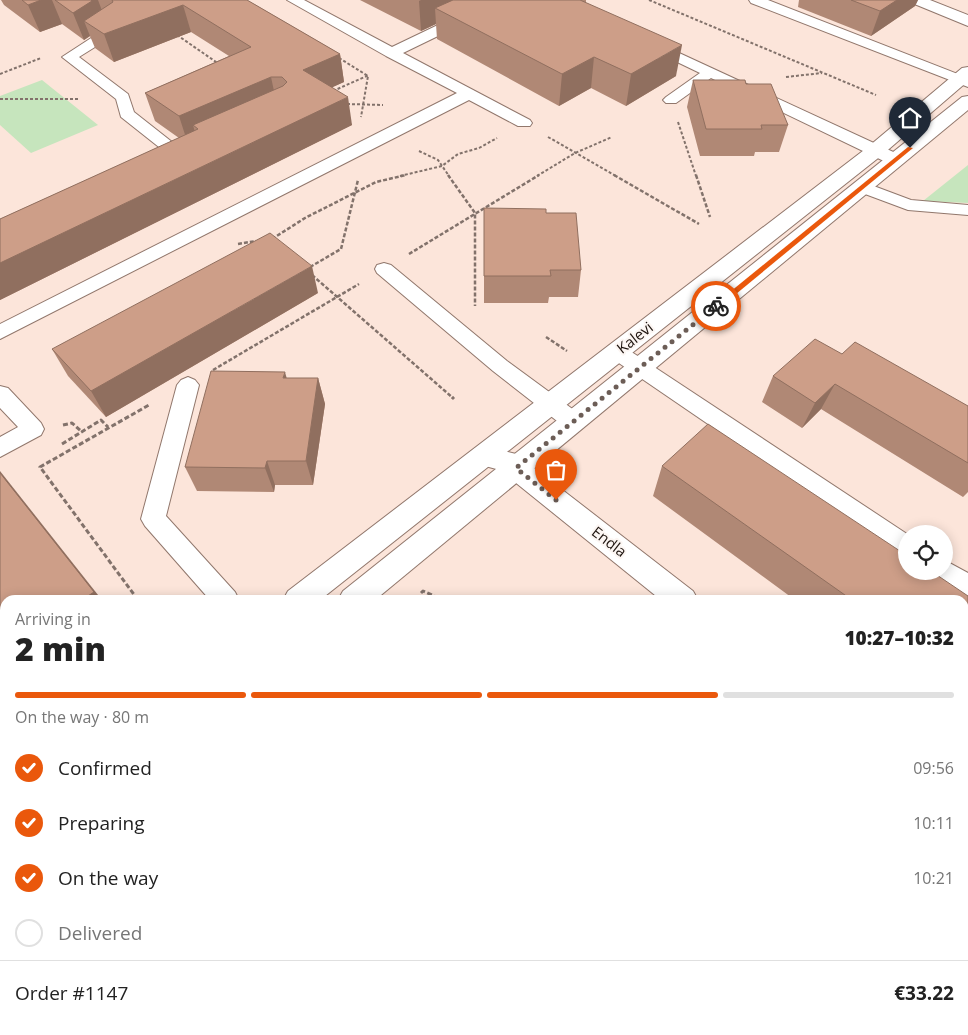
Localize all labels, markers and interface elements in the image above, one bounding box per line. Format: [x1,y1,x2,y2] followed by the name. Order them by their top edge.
[889,97,931,148] pin
[896,104,924,132] icon: home
[691,281,741,331] courier
[702,292,730,320] icon: bike
[612,317,657,358] street label: Kalevi
[535,449,577,500] pin
[542,456,570,484] icon: bag
[588,521,631,561] street label: Endla
[898,525,953,580] map controls
[898,525,953,580] button: locate
[15,608,91,630] text: Arriving in
[844,625,954,651] text: 10:27–10:32
[15,627,106,670] text: 2 min
[15,706,149,728] text: On the way · 80 m
[15,754,43,782] icon: check
[58,755,152,781] text: Confirmed
[913,757,954,779] text: 09:56
[15,809,43,837] icon: check
[58,810,145,836] text: Preparing
[913,812,954,834] text: 10:11
[15,864,43,892] icon: check
[58,865,158,891] text: On the way
[913,867,954,889] text: 10:21
[58,920,142,946] text: Delivered
[15,980,128,1006] text: Order #1147
[894,980,954,1006] text: €33.22

